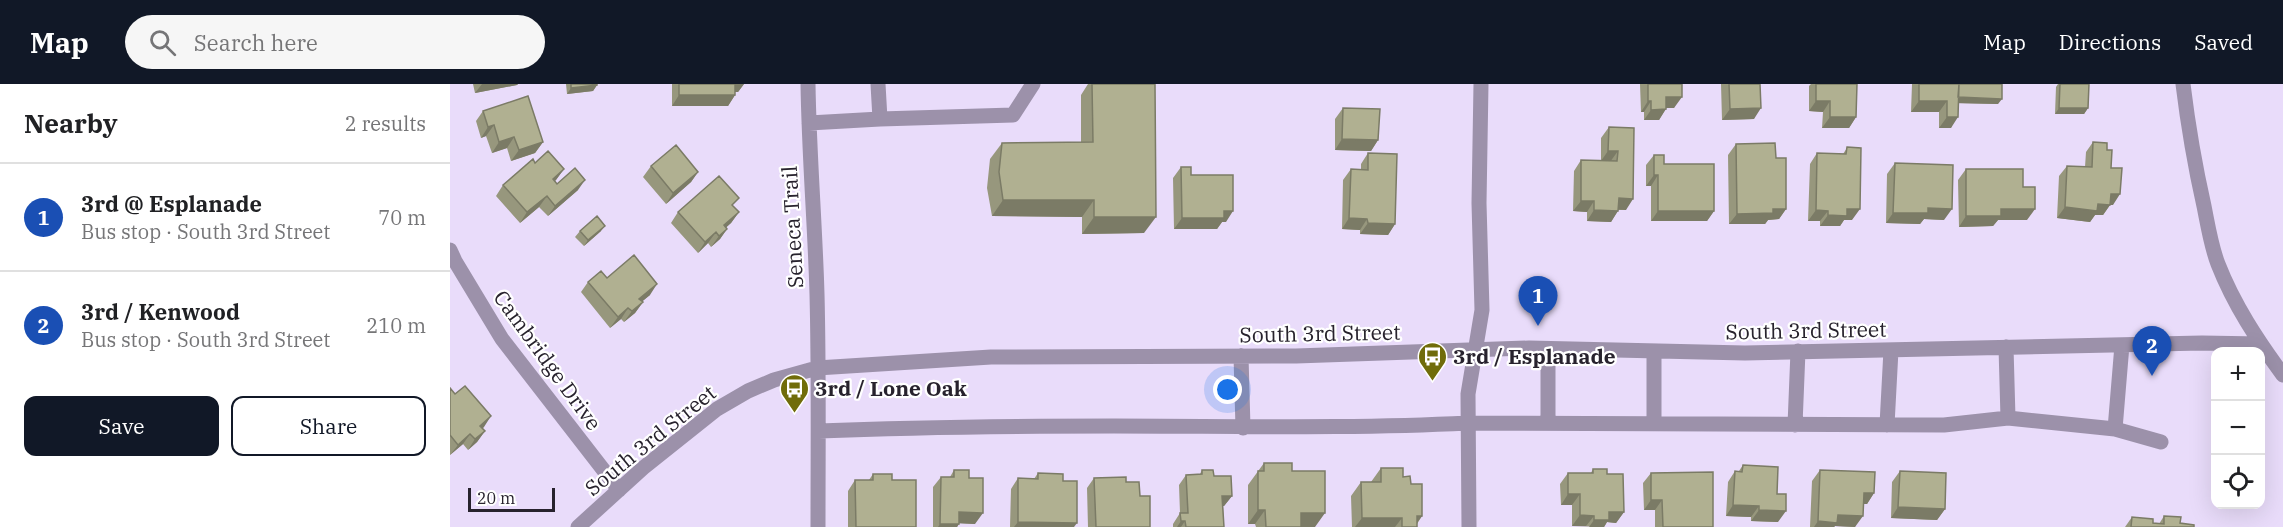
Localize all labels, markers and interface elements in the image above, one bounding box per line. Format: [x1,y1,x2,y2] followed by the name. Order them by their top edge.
[125,15,545,69] search box
[30,24,89,61] text: Map
[146,26,179,59] icon: search
[194,28,318,57] text: Search here
[1983,28,2026,56] text: Map
[2059,28,2161,56] text: Directions
[2194,28,2253,56] text: Saved
[24,106,118,140] text: Nearby
[345,110,426,137] text: 2 results
[775,165,809,289] street label: Seneca Trail
[81,189,262,218] text: 3rd @ Esplanade
[38,204,50,231] text: 1
[378,204,426,231] text: 70 m
[81,218,330,245] text: Bus stop · South 3rd Street
[1518,276,1558,326] pin: 1
[488,284,608,436] street label: Cambridge Drive
[81,297,240,326] text: 3rd / Kenwood
[38,312,50,339] text: 2
[366,312,426,339] text: 210 m
[1725,315,1887,345] street label: South 3rd Street
[1239,318,1401,348] street label: South 3rd Street
[81,326,330,353] text: Bus stop · South 3rd Street
[2132,326,2172,376] pin: 2
[1416,340,1448,382] bus stop icon: 3rd / Esplanade
[1453,342,1616,370] place label: 3rd / Esplanade
[2211,347,2265,509] map controls
[2211,347,2265,401] button: +
[778,372,810,414] bus stop icon: 3rd / Lone Oak
[815,374,967,402] place label: 3rd / Lone Oak
[1213,375,1242,404] your location
[579,378,721,502] street label: South 3rd Street
[24,396,219,456] button: Save
[231,396,426,456] button: Share
[2211,401,2265,455] button: −
[2211,455,2265,509] button: locate
[468,485,555,512] scale bar
[477,488,515,508] text: 20 m

